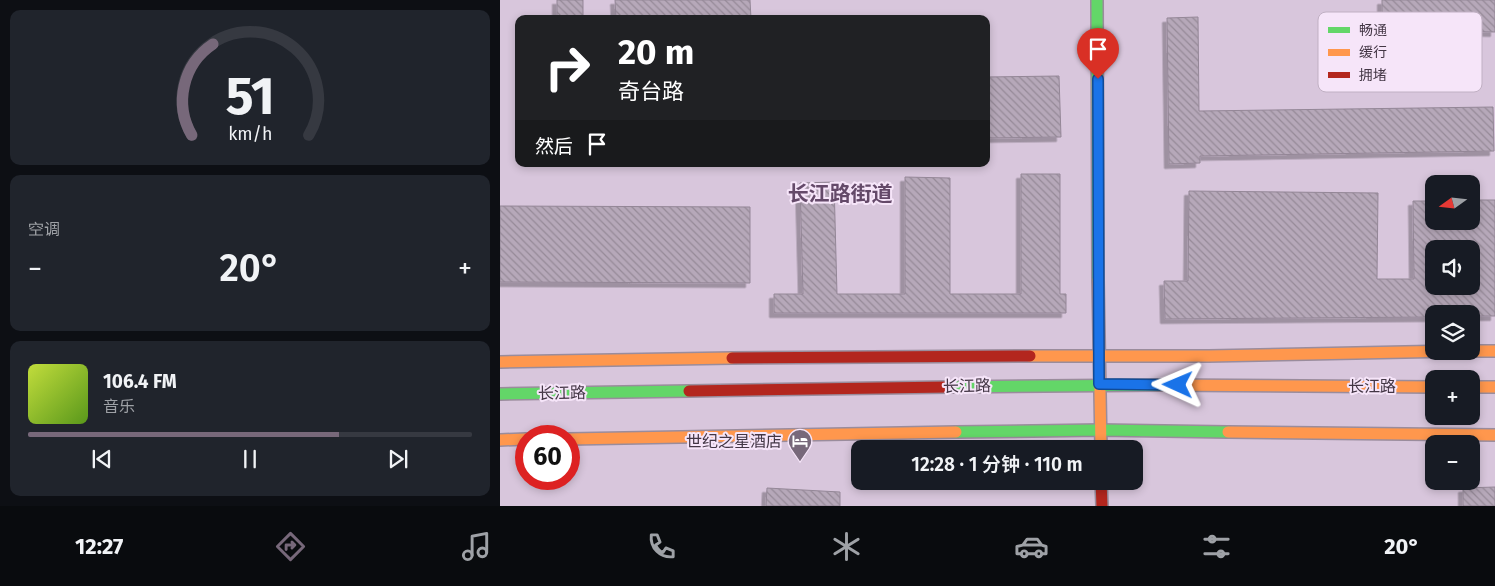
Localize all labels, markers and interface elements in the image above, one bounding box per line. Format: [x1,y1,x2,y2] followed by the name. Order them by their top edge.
[1318,12,1482,92] legend
[1359,22,1387,39] text: 畅通
[1077,28,1119,79] pin
[618,31,694,73] text: 20 m
[535,35,600,100] icon: right
[1084,35,1112,63] icon: arrive
[1359,44,1387,61] text: 缓行
[225,65,275,128] text: 51
[1359,67,1387,84] text: 拥堵
[618,78,684,105] text: 奇台路
[228,123,272,145] text: km/h
[583,130,611,158] icon: arrive
[535,135,573,158] text: 然后
[1425,175,1480,230] north arrow
[1425,175,1480,490] map controls
[788,181,893,207] district label: 长江路街道
[28,220,60,239] text: 空调
[1425,240,1480,295] button: sound
[219,245,281,291] text: 20°
[28,252,42,285] text: −
[458,252,472,285] text: +
[1425,305,1480,360] button: layers
[1151,358,1203,410] position arrow
[103,370,177,393] text: 106.4 FM
[1425,370,1480,425] button: +
[943,376,991,396] street label: 长江路
[1348,377,1396,396] street label: 长江路
[538,383,586,403] street label: 长江路
[103,397,135,416] text: 音乐
[515,425,580,490] speed limit sign: 60
[787,428,813,462] hotel icon: 世纪之星酒店
[686,432,782,451] place label: 世纪之星酒店
[1425,435,1480,490] button: −
[88,445,116,473] icon: previous
[236,445,264,473] icon: pause
[384,445,412,473] icon: next
[911,453,1083,476] text: 12:28 · 1 分钟 · 110 m
[273,529,308,564] icon: directions
[459,529,494,564] icon: music
[644,529,679,564] icon: phone
[829,529,864,564] icon: climate
[1014,529,1049,564] icon: car
[1199,529,1234,564] icon: filters
[75,533,123,560] text: 12:27
[1384,533,1420,560] text: 20°

